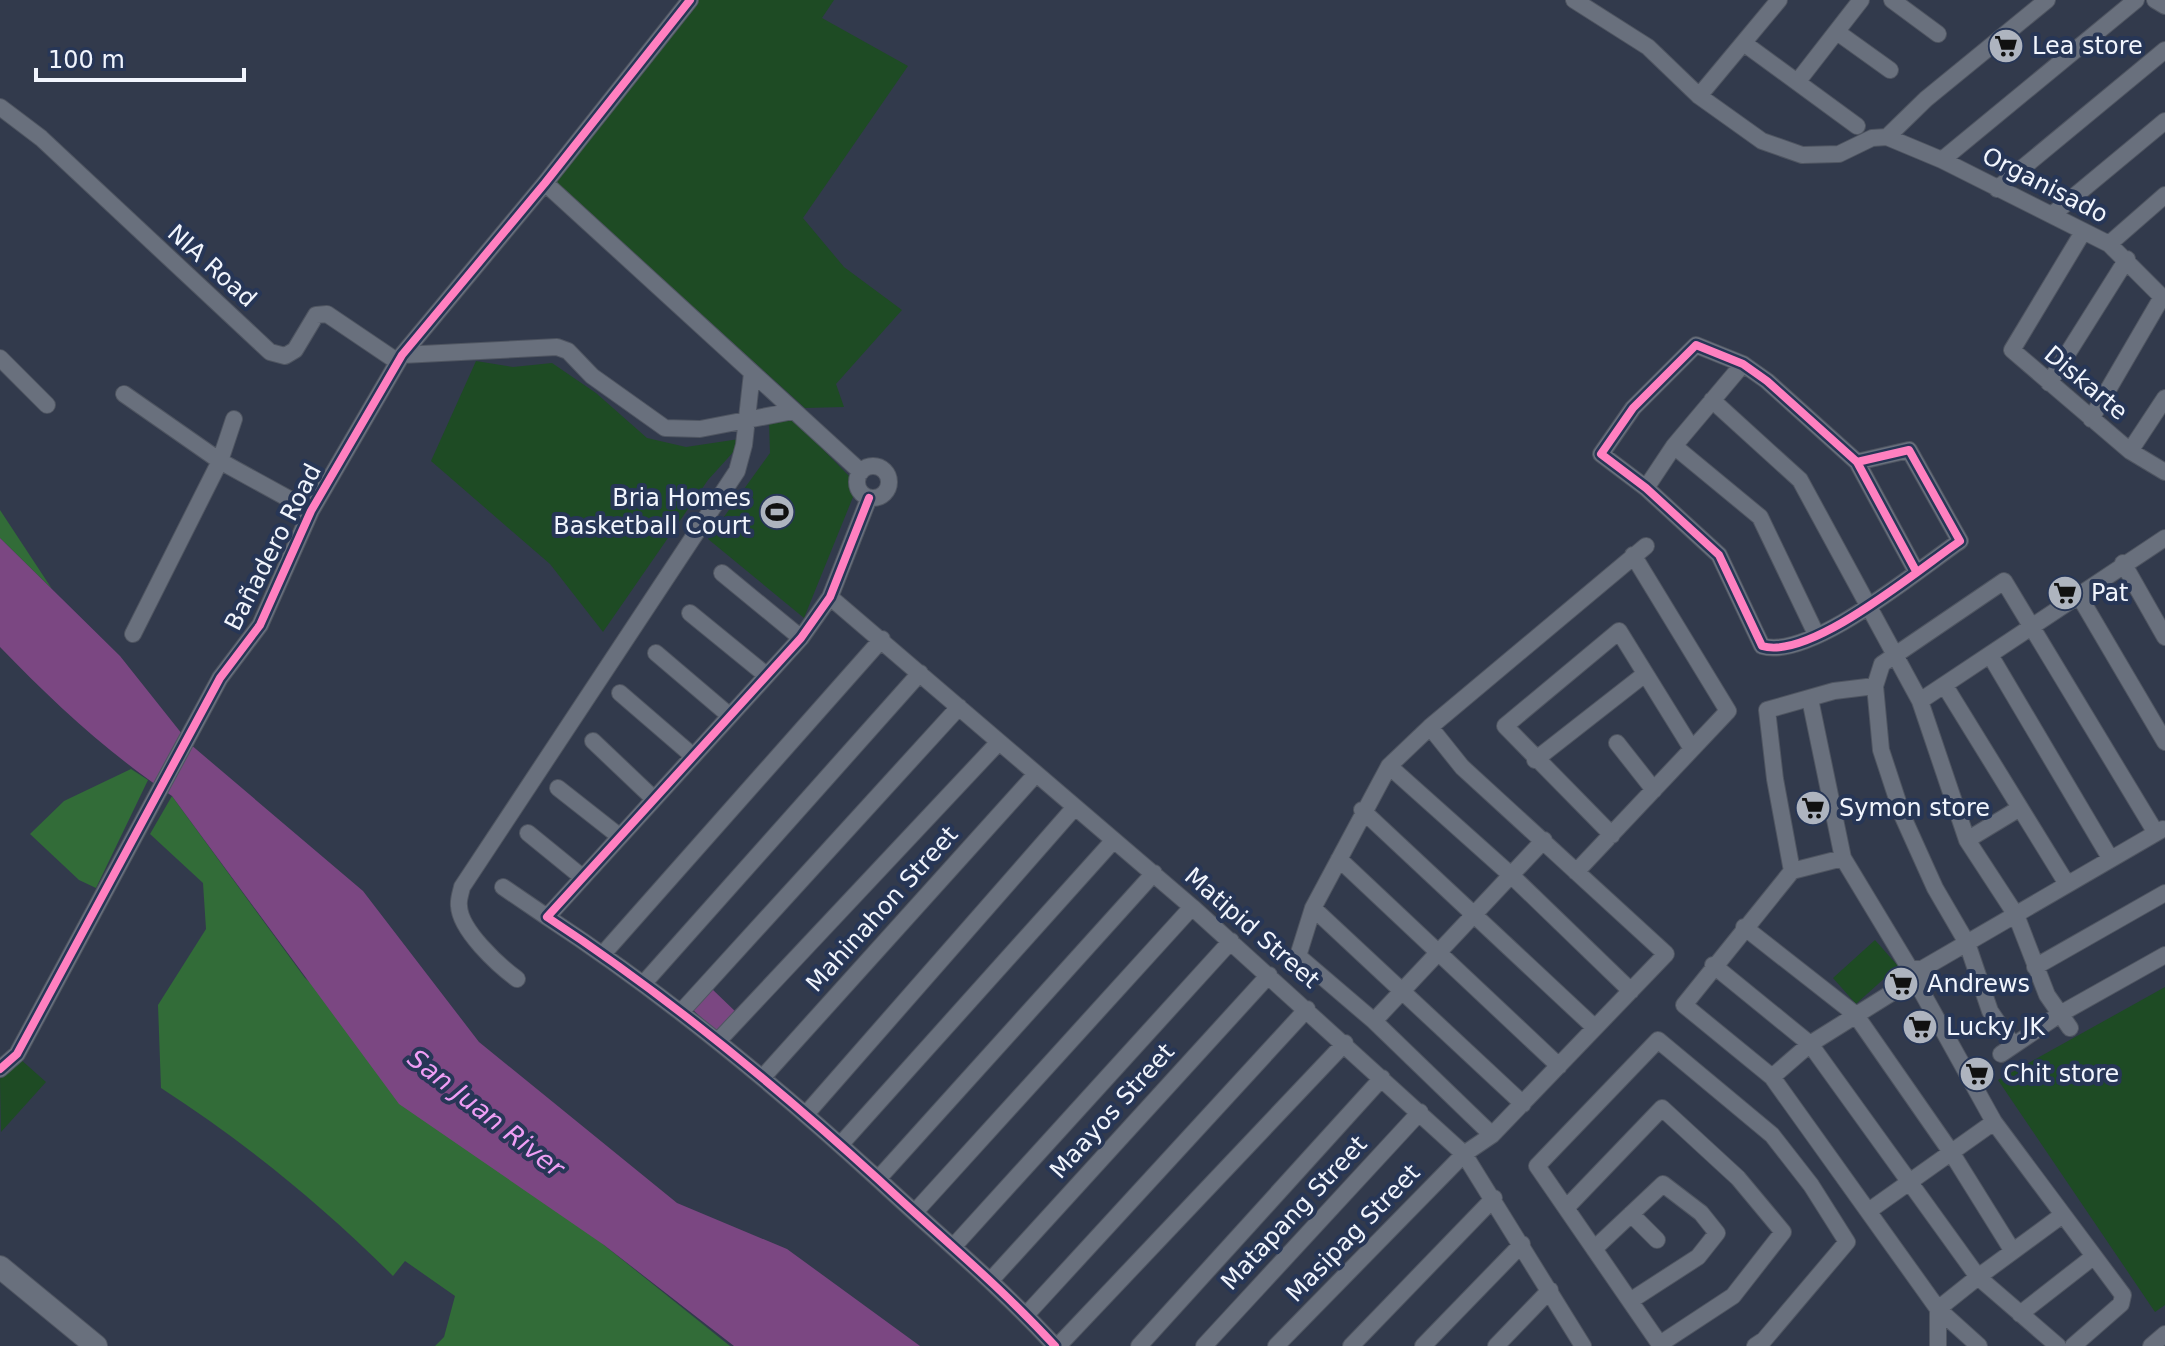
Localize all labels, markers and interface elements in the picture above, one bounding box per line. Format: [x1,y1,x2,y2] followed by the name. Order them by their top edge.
[1987,27,2025,65] supermarket icon: Lea store
[36,32,244,82] scale bar
[2032,32,2143,60] place label: Lea store
[48,46,125,74] text: 100 m
[1977,141,2113,229] street label: Organisado
[162,219,262,313] street label: NIA Road
[2039,340,2133,426] street label: Diskarte
[219,459,327,635] street label: Bañadero Road
[553,484,751,540] place label: Bria Homes Basketball Court
[758,493,796,531] sports icon: Bria Homes Basketball Court
[2046,574,2084,612] supermarket icon: Pat
[2091,579,2129,607] place label: Pat
[1794,789,1832,827] supermarket icon: Symon store
[1839,794,1990,822] place label: Symon store
[800,821,964,997] street label: Mahinahon Street
[1179,862,1325,994] street label: Matipid Street
[1882,965,1920,1003] supermarket icon: Andrews
[1927,970,2030,998] place label: Andrews
[1901,1008,1939,1046] supermarket icon: Lucky JK
[1946,1013,2046,1041] place label: Lucky JK
[1044,1038,1180,1184] street label: Maayos Street
[402,1043,572,1185] water label: San Juan River
[1958,1055,1996,1093] supermarket icon: Chit store
[2003,1060,2119,1088] place label: Chit store
[1215,1130,1373,1296] street label: Matapang Street
[1280,1158,1426,1308] street label: Masipag Street

